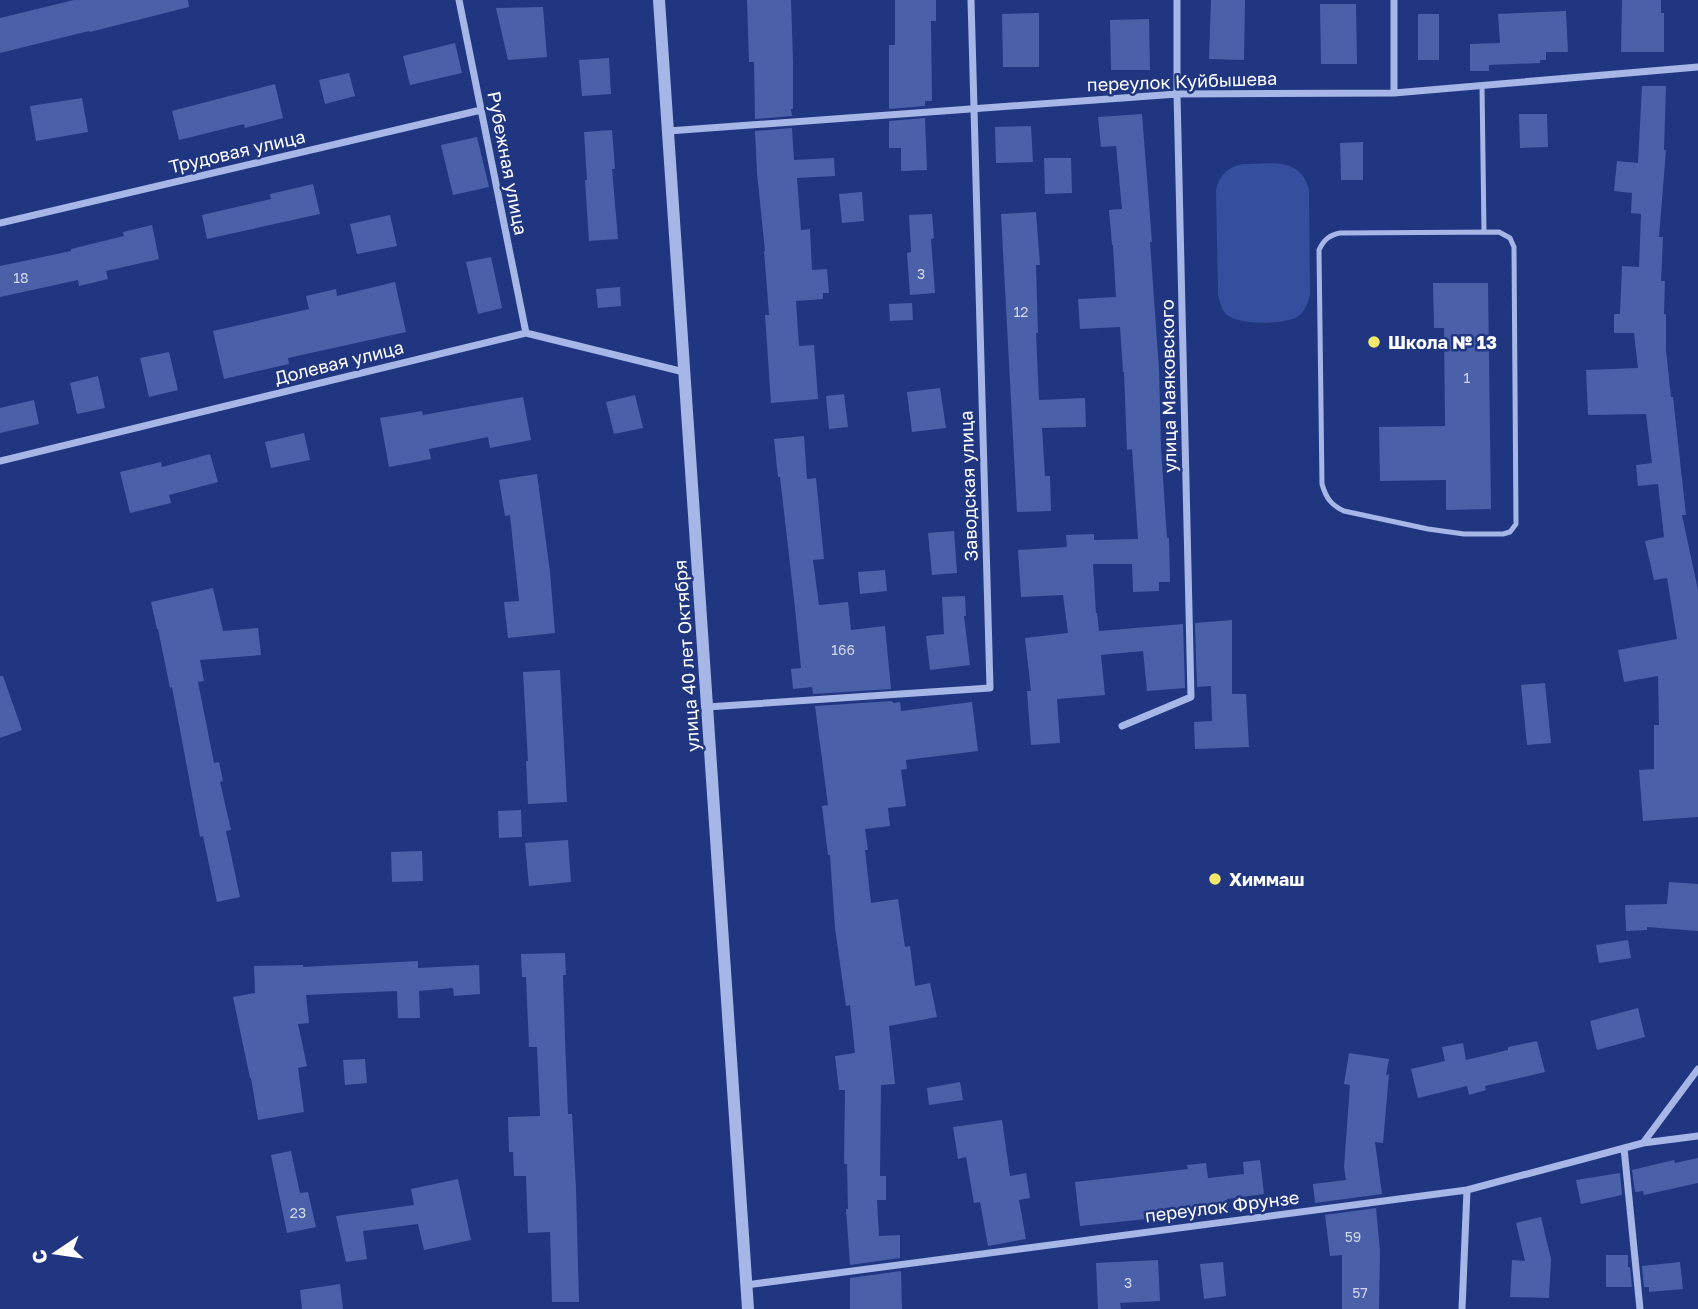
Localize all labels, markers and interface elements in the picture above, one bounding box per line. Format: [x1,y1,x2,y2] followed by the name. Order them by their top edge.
[1086,67,1278,95] street label: переулок Куйбышева
[483,89,533,237] street label: Рубежная улица
[167,125,307,177] street label: Трудовая улица
[917,265,925,282] house number: 3
[13,269,29,286] house number: 18
[1155,299,1181,473] street label: улица Маяковского
[1014,303,1028,320] house number: 12
[1388,331,1497,353] place label: Школа № 13
[1366,334,1382,350] marker: Школа № 13
[272,335,406,389] street label: Долевая улица
[1464,369,1471,386] house number: 1
[954,410,982,562] street label: Заводская улица
[668,559,704,753] street label: улица 40 лет Октября
[831,641,855,658] house number: 166
[1229,868,1304,890] place label: Химмаш
[1207,871,1223,887] marker: Химмаш
[1144,1186,1300,1226] street label: переулок Фрунзе
[290,1204,306,1221] house number: 23
[21,1218,91,1288] north arrow
[1345,1228,1361,1245] house number: 59
[26,1248,52,1266] text: С
[1124,1274,1132,1291] house number: 3
[1352,1284,1368,1301] house number: 57

